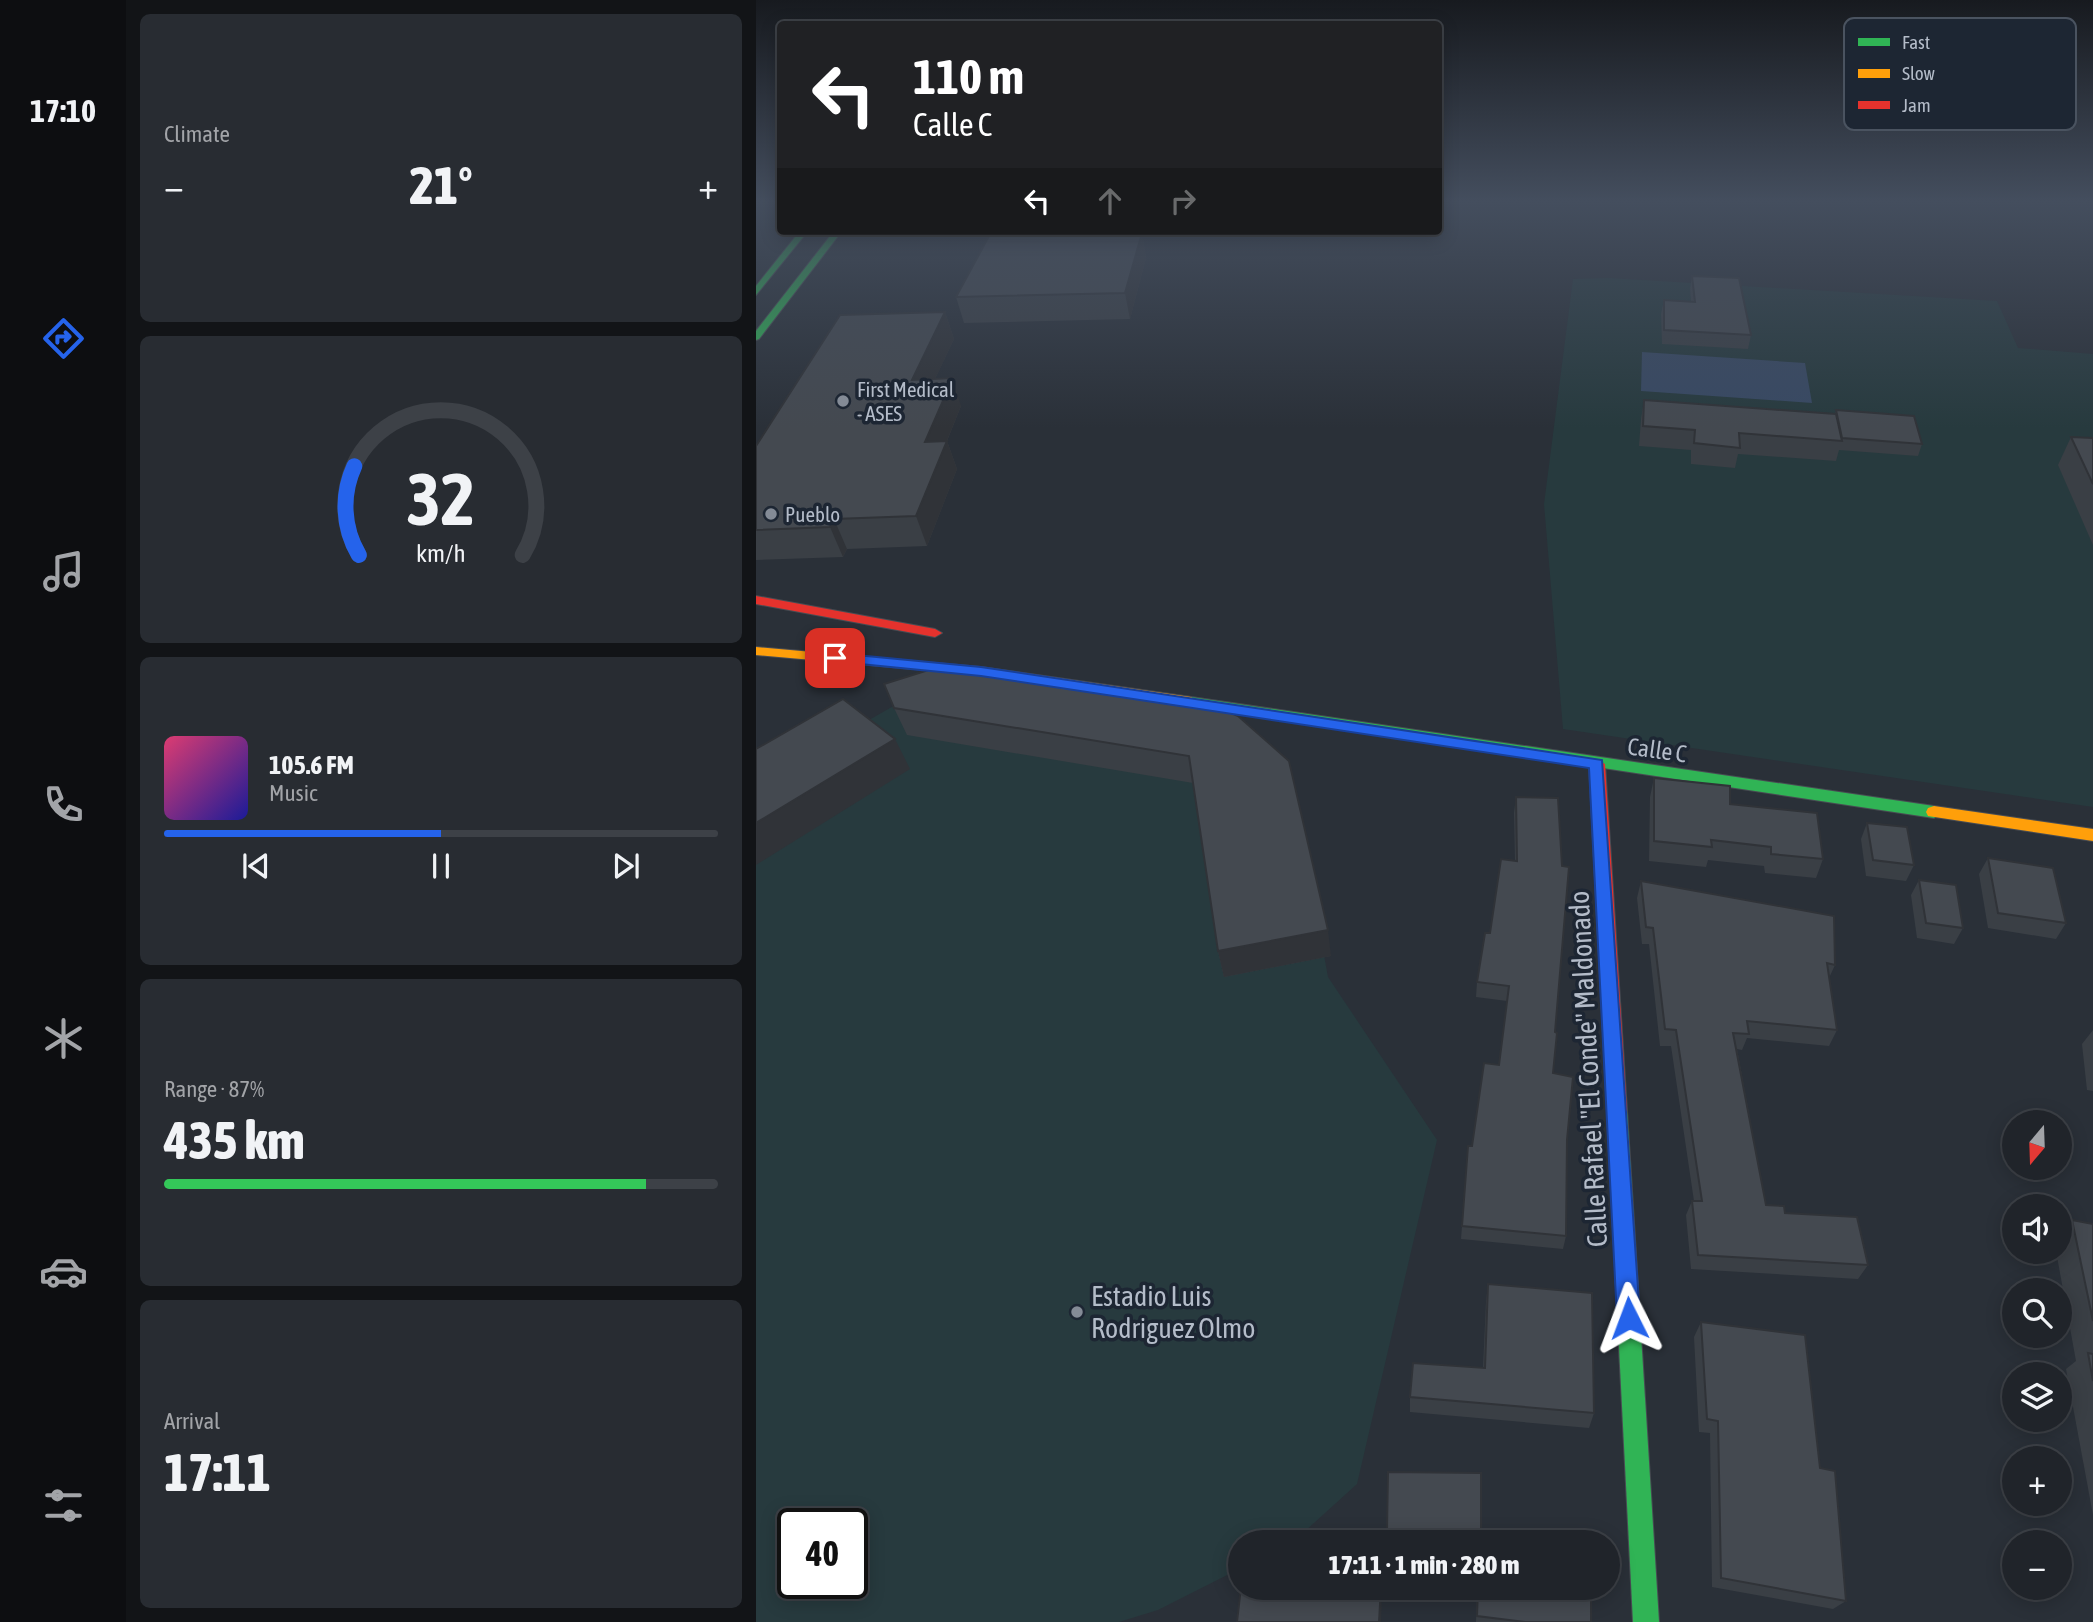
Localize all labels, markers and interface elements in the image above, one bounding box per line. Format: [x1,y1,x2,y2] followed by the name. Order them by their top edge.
[1844,18,2076,130] legend
[1902,31,1930,53] text: Fast
[913,48,1024,104] text: 110 m
[798,49,889,140] icon: left
[1902,62,1936,84] text: Slow
[30,92,96,129] text: 17:10
[1902,94,1931,116] text: Jam
[913,106,992,143] text: Calle C
[164,121,230,147] text: Climate
[409,155,473,215] text: 21°
[164,164,184,207] text: −
[698,164,718,207] text: +
[1018,182,1056,220] icon: left
[1091,182,1129,220] icon: ahead
[1164,182,1202,220] icon: right
[39,314,88,363] icon: directions
[857,377,955,425] place label: First Medical - ASES
[835,393,851,409] marker: First Medical - ASES
[407,458,475,541] text: 32
[785,502,840,526] place label: Pueblo
[763,506,779,522] marker: Pueblo
[416,539,466,567] text: km/h
[39,547,88,596] icon: music
[805,628,865,688] pin
[816,639,854,677] icon: arrive
[1626,732,1688,768] street label: Calle C
[269,750,354,780] text: 105.6 FM
[39,780,88,829] icon: phone
[269,780,317,806] text: Music
[237,847,275,885] icon: previous
[422,847,460,885] icon: pause
[607,847,645,885] icon: next
[1563,890,1613,1248] street label: Calle Rafael "El Conde" Maldonado
[39,1014,88,1063] icon: climate
[164,1076,264,1102] text: Range · 87%
[164,1110,305,1170] text: 435 km
[2002,1110,2072,1180] north arrow
[2002,1110,2072,1600] map controls
[2002,1194,2072,1264] button: sound
[39,1247,88,1296] icon: car
[2002,1278,2072,1348] button: search
[1091,1280,1255,1344] place label: Estadio Luis Rodriguez Olmo
[1592,1281,1666,1355] position arrow
[1069,1304,1085,1320] marker: Estadio Luis Rodriguez Olmo
[2002,1362,2072,1432] button: layers
[164,1408,220,1434] text: Arrival
[164,1442,271,1502] text: 17:11
[2002,1446,2072,1516] button: +
[39,1481,88,1530] icon: filters
[777,1508,868,1599] speed limit sign: 40
[2002,1530,2072,1600] button: −
[1329,1550,1519,1580] text: 17:11 · 1 min · 280 m

